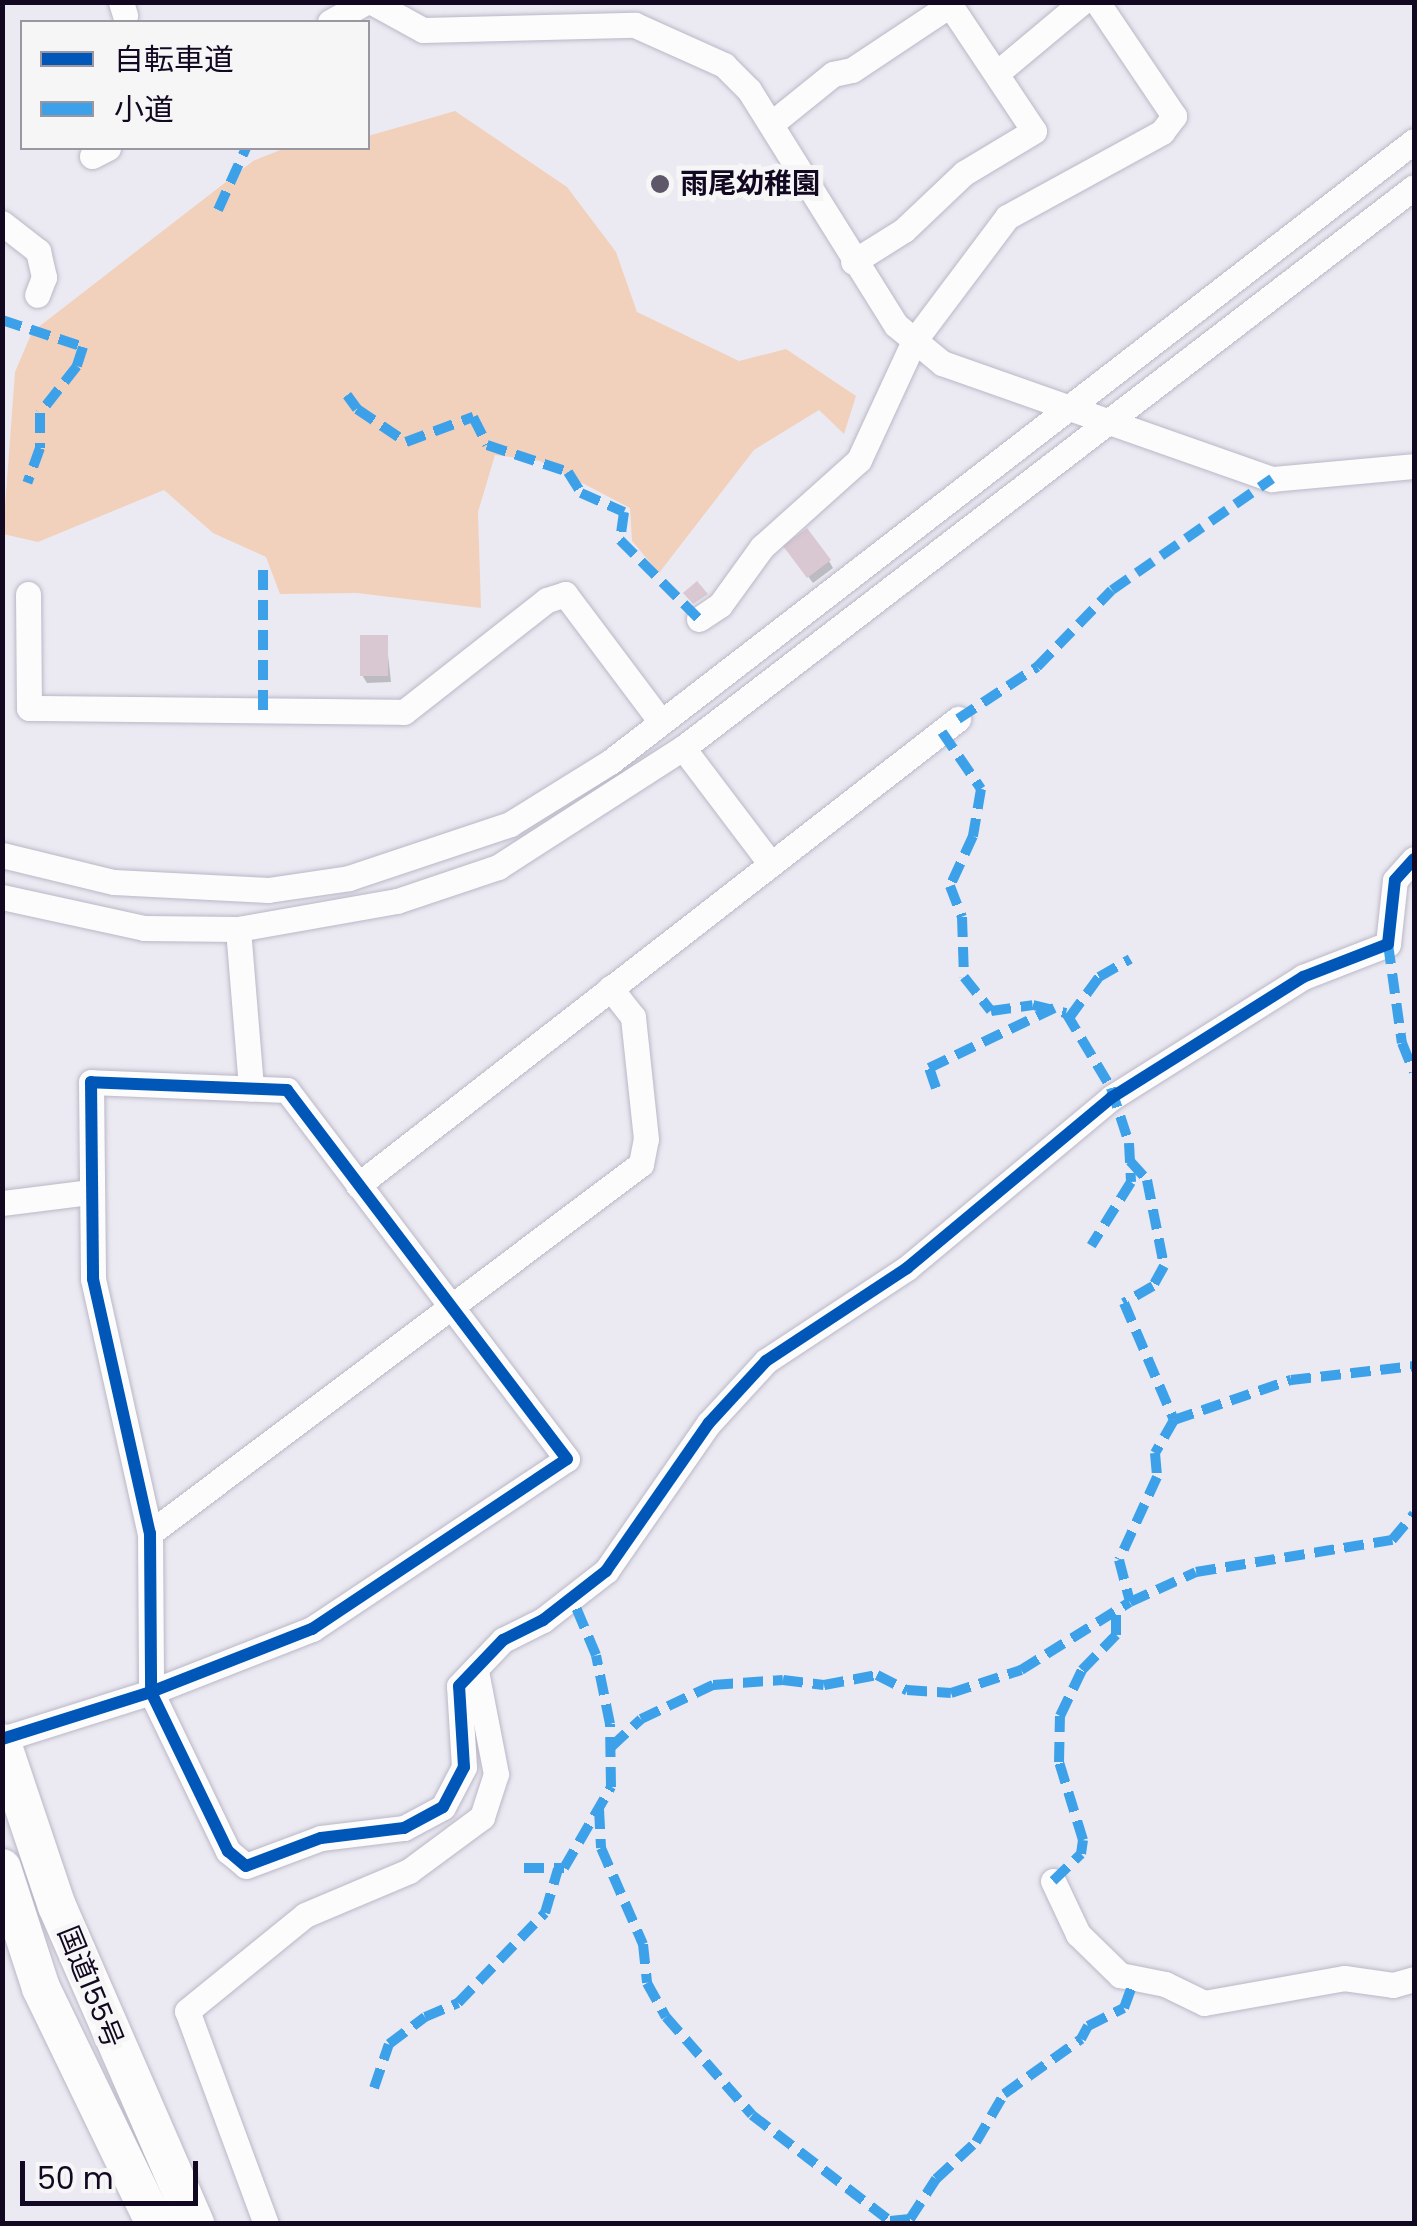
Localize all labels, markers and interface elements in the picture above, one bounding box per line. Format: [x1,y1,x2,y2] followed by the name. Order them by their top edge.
[20,20,370,150] legend
[114,38,234,81] text: 自転車道
[114,88,174,131] text: 小道
[680,167,820,201] place label: 雨尾幼稚園
[649,173,671,195] marker: 雨尾幼稚園
[50,1921,130,2053] street label: 国道155号
[25,2141,202,2203] scale bar
[37,2157,114,2200] text: 50 m

